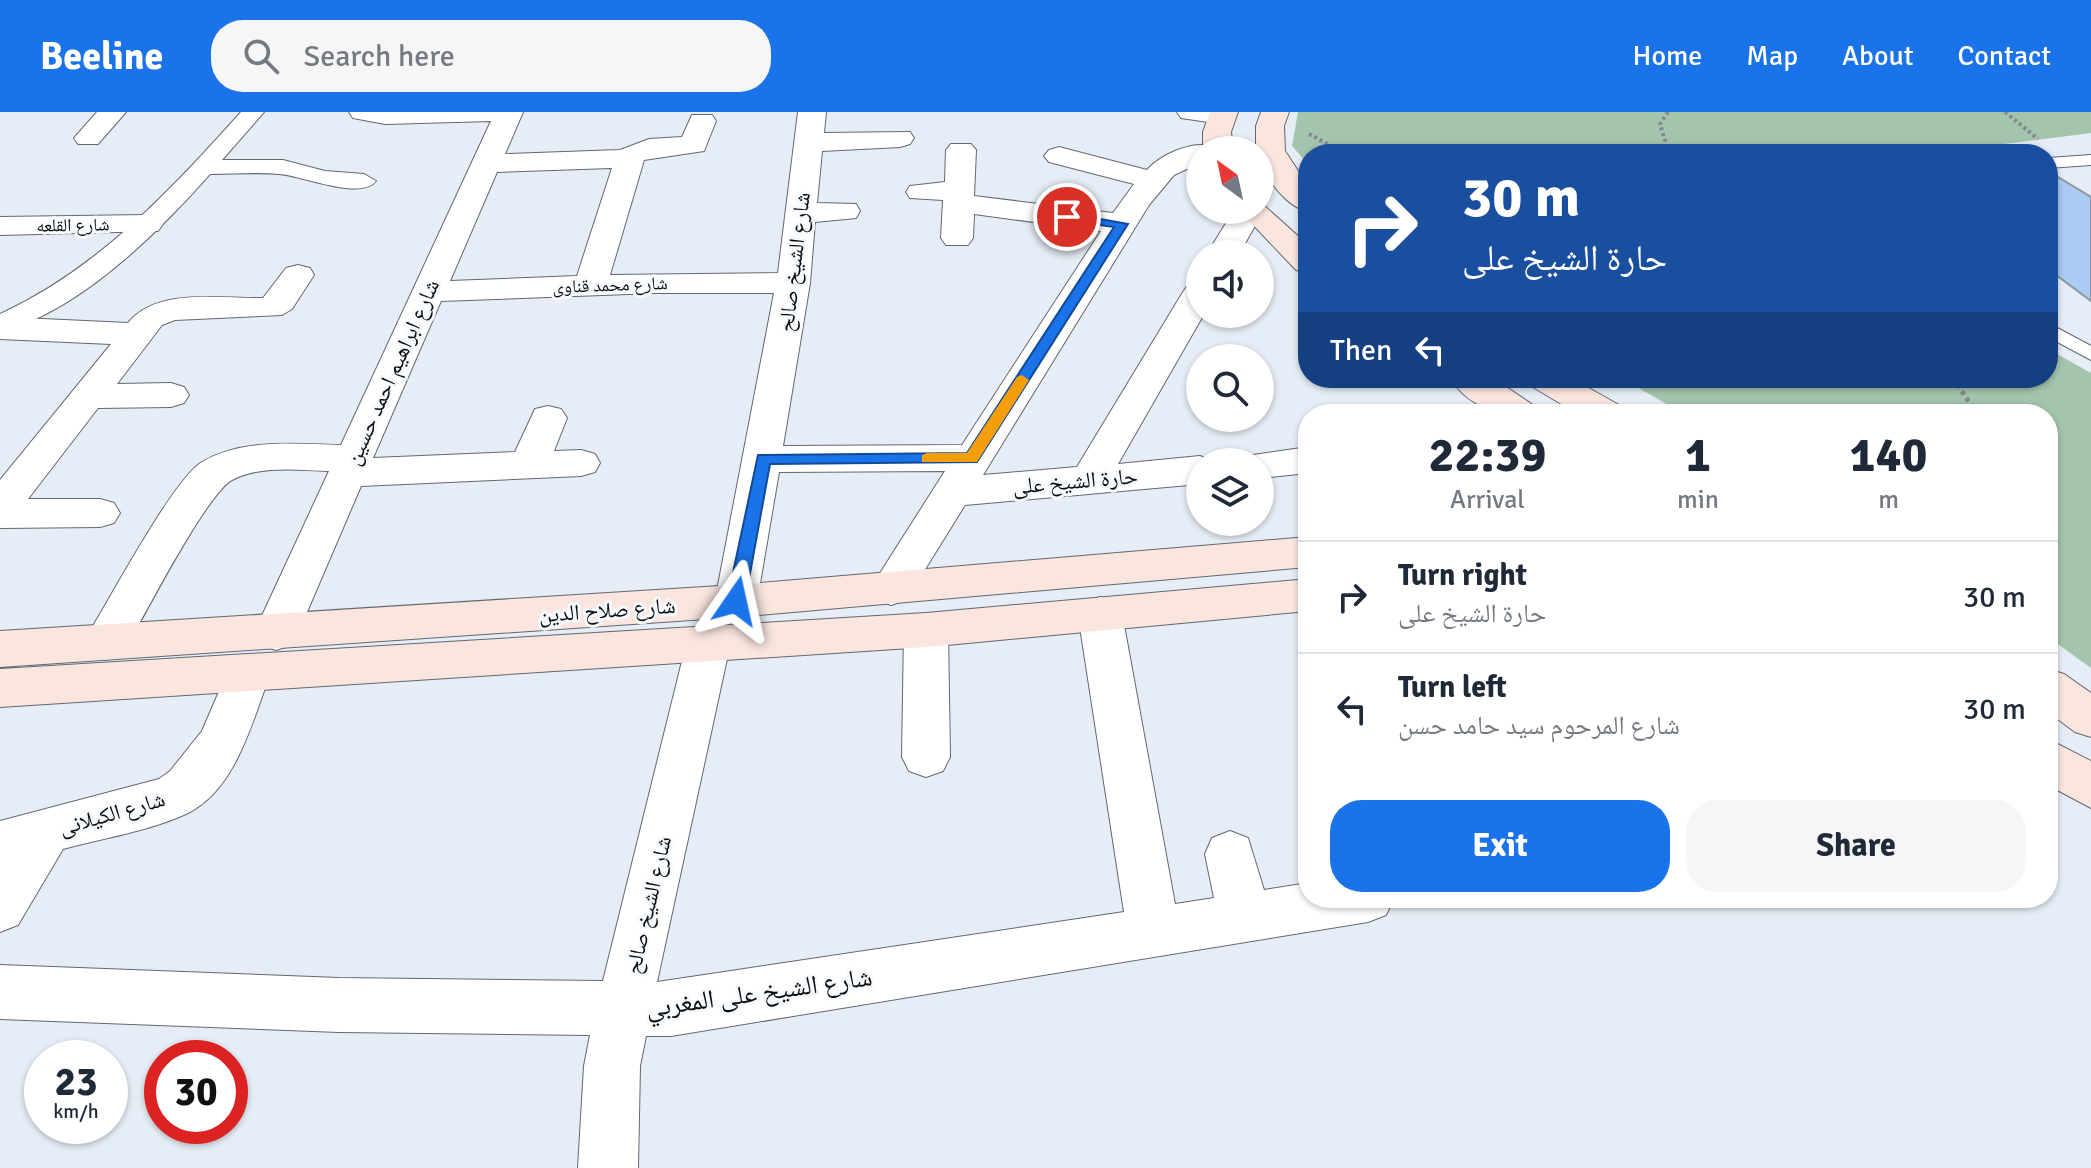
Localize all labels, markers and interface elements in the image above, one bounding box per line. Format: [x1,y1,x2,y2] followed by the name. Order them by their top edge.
[211,20,771,92] search box
[40,33,163,80] text: Beeline
[239,34,283,78] icon: search
[303,38,455,75] text: Search here
[1633,39,1702,73] text: Home
[1746,39,1798,73] text: Map
[1842,39,1914,73] text: About
[1958,39,2051,73] text: Contact
[1186,136,1274,224] north arrow
[1186,136,1274,536] map controls
[1462,163,1580,232] text: 30 m
[1330,176,1434,280] icon: right
[1033,183,1101,251] pin
[772,191,816,333] street label: شارع الشيخ صالح
[1045,195,1089,239] icon: arrive
[36,213,110,237] street label: شارع القلعه
[1462,236,1667,281] text: حارة الشيخ على
[1186,240,1274,328] button: sound
[552,272,668,298] street label: شارع محمد قناوى
[339,275,446,470] street label: شارع ابراهيم احمد حسين
[1408,328,1452,372] icon: left
[1330,332,1392,369] text: Then
[1186,344,1274,432] button: search
[1429,426,1546,485] text: 22:39
[1685,426,1711,485] text: 1
[1850,426,1927,485] text: 140
[1186,448,1274,536] button: layers
[1011,462,1139,500] street label: حارة الشيخ على
[1450,484,1525,516] text: Arrival
[1677,484,1719,516] text: min
[1878,484,1899,516] text: m
[1398,557,1527,594] text: Turn right
[694,559,778,643] position arrow
[1330,575,1374,619] icon: right
[1963,579,2026,616] text: 30 m
[538,592,676,628] street label: شارع صلاح الدين
[1398,598,1546,630] text: حارة الشيخ على
[1398,669,1507,706] text: Turn left
[1330,687,1374,731] icon: left
[1963,691,2026,728] text: 30 m
[1398,710,1680,742] text: شارع المرحوم سيد حامد حسن
[56,785,168,841] street label: شارع الكيلانى
[1330,800,1670,892] button: Exit
[1686,800,2026,892] button: Share
[619,833,677,977] street label: شارع الشيخ صالح
[644,961,875,1028] street label: شارع الشيخ على المغربي
[144,1040,248,1144] speed limit sign: 30
[54,1057,98,1107] text: 23
[53,1099,99,1124] text: km/h

